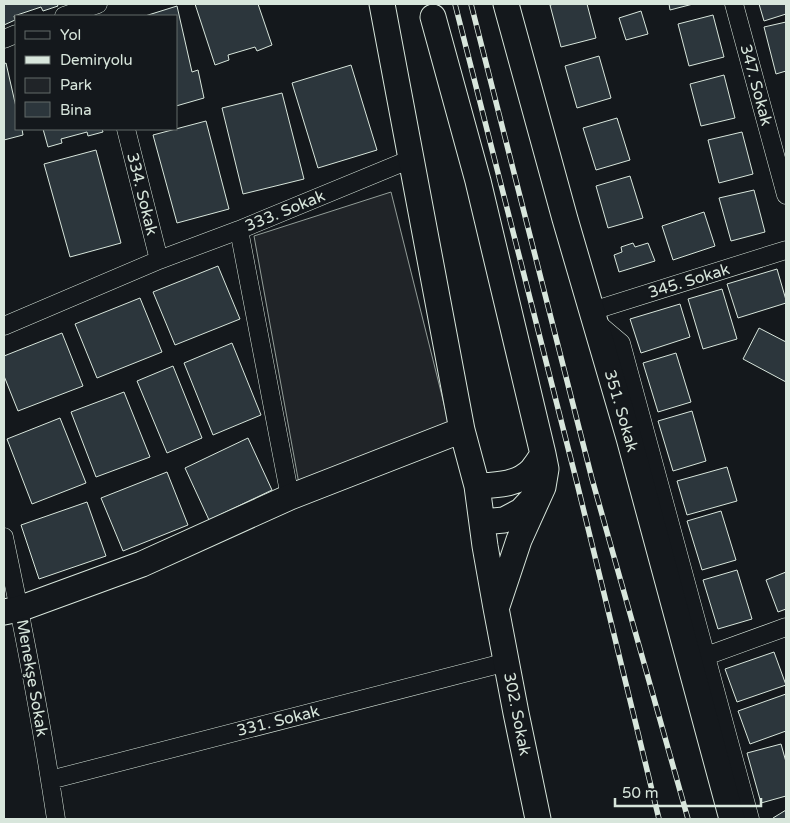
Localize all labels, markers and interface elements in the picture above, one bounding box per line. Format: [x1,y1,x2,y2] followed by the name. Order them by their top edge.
[15,15,178,130] legend
[60,26,81,44] text: Yol
[736,42,777,128] street label: 347. Sokak
[60,51,133,69] text: Demiryolu
[60,76,92,94] text: Park
[60,101,92,119] text: Bina
[122,151,162,238] street label: 334. Sokak
[242,186,328,236] street label: 333. Sokak
[646,259,732,303] street label: 345. Sokak
[600,368,642,455] street label: 351. Sokak
[12,618,52,738] street label: Menekşe Sokak
[499,671,535,758] street label: 302. Sokak
[235,701,322,741] street label: 331. Sokak
[615,776,761,808] scale bar
[622,784,659,802] text: 50 m

